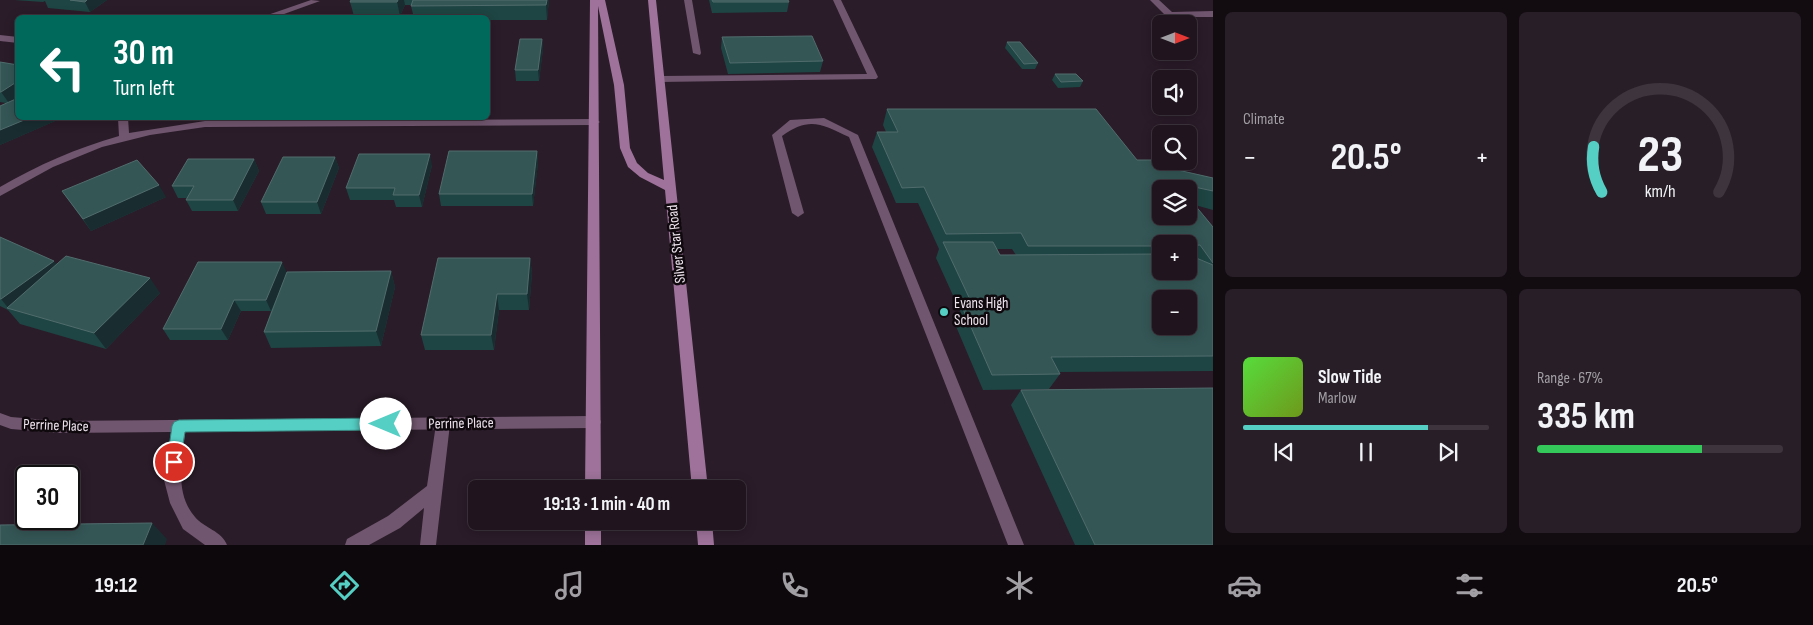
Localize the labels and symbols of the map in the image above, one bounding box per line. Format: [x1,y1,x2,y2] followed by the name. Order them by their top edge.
[1152,15,1198,60] north arrow
[663,204,690,284] street label: Silver Star Road
[954,294,1009,330] place label: Evans High School
[938,306,950,318] marker: Evans High School
[359,397,411,449] position arrow
[428,413,494,434] street label: Perrine Place
[23,415,89,436] street label: Perrine Place
[153,441,195,483] pin
[15,465,80,530] speed limit sign: 30

